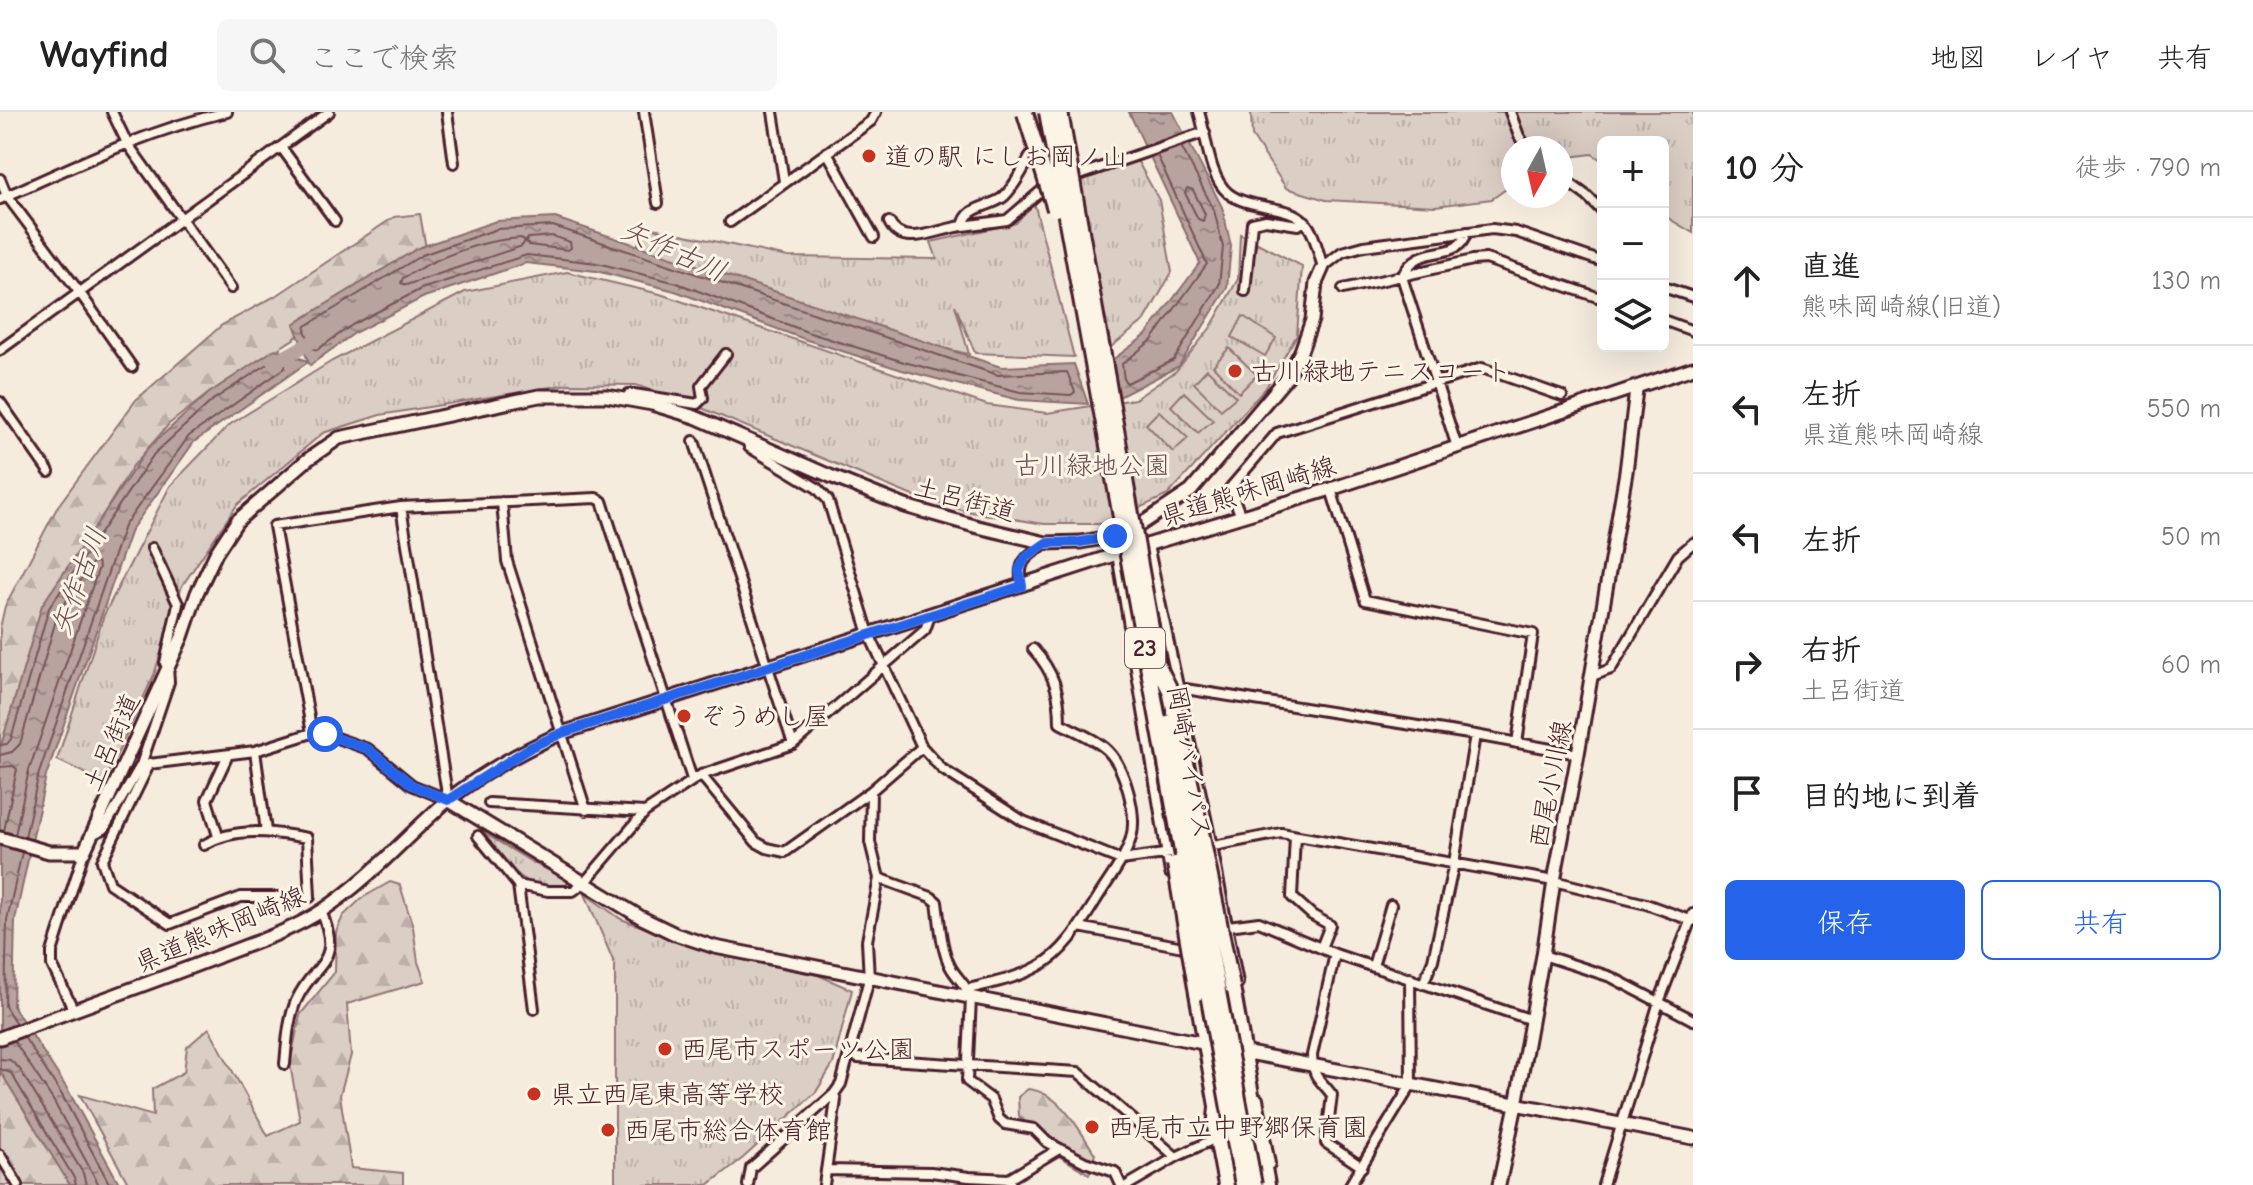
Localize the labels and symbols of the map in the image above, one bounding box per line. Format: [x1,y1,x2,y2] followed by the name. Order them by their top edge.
[1501,136,1573,208] north arrow
[885,142,1128,172] place label: 道の駅 にしお岡ノ山
[860,147,878,165] marker: 道の駅 にしお岡ノ山
[616,214,731,288] water label: 矢作古川
[1251,357,1512,387] place label: 古川緑地テニスコート
[1226,362,1244,380] marker: 古川緑地テニスコート
[1014,451,1170,481] park label: 古川緑地公園
[1157,451,1340,533] street label: 県道熊味岡崎線
[911,472,1019,528] street label: 土呂街道
[1097,518,1133,554] route end
[45,523,113,639] water label: 矢作古川
[1125,628,1165,668] road number: 23
[1161,683,1217,841] street label: 岡崎バイパス
[77,689,147,796] street label: 土呂街道
[700,702,830,732] place label: ぞうめし屋
[675,707,693,725] marker: ぞうめし屋
[307,716,343,752] route start
[1524,718,1578,851] street label: 西尾小川線
[131,881,310,979] street label: 県道熊味岡崎線
[681,1035,914,1065] place label: 西尾市スポーツ公園
[656,1040,674,1058] marker: 西尾市スポーツ公園
[550,1080,784,1110] place label: 県立西尾東高等学校
[525,1085,543,1103] marker: 県立西尾東高等学校
[1108,1113,1368,1143] place label: 西尾市立中野郷保育園
[624,1116,832,1146] place label: 西尾市総合体育館
[1083,1118,1101,1136] marker: 西尾市立中野郷保育園
[599,1121,617,1139] marker: 西尾市総合体育館

